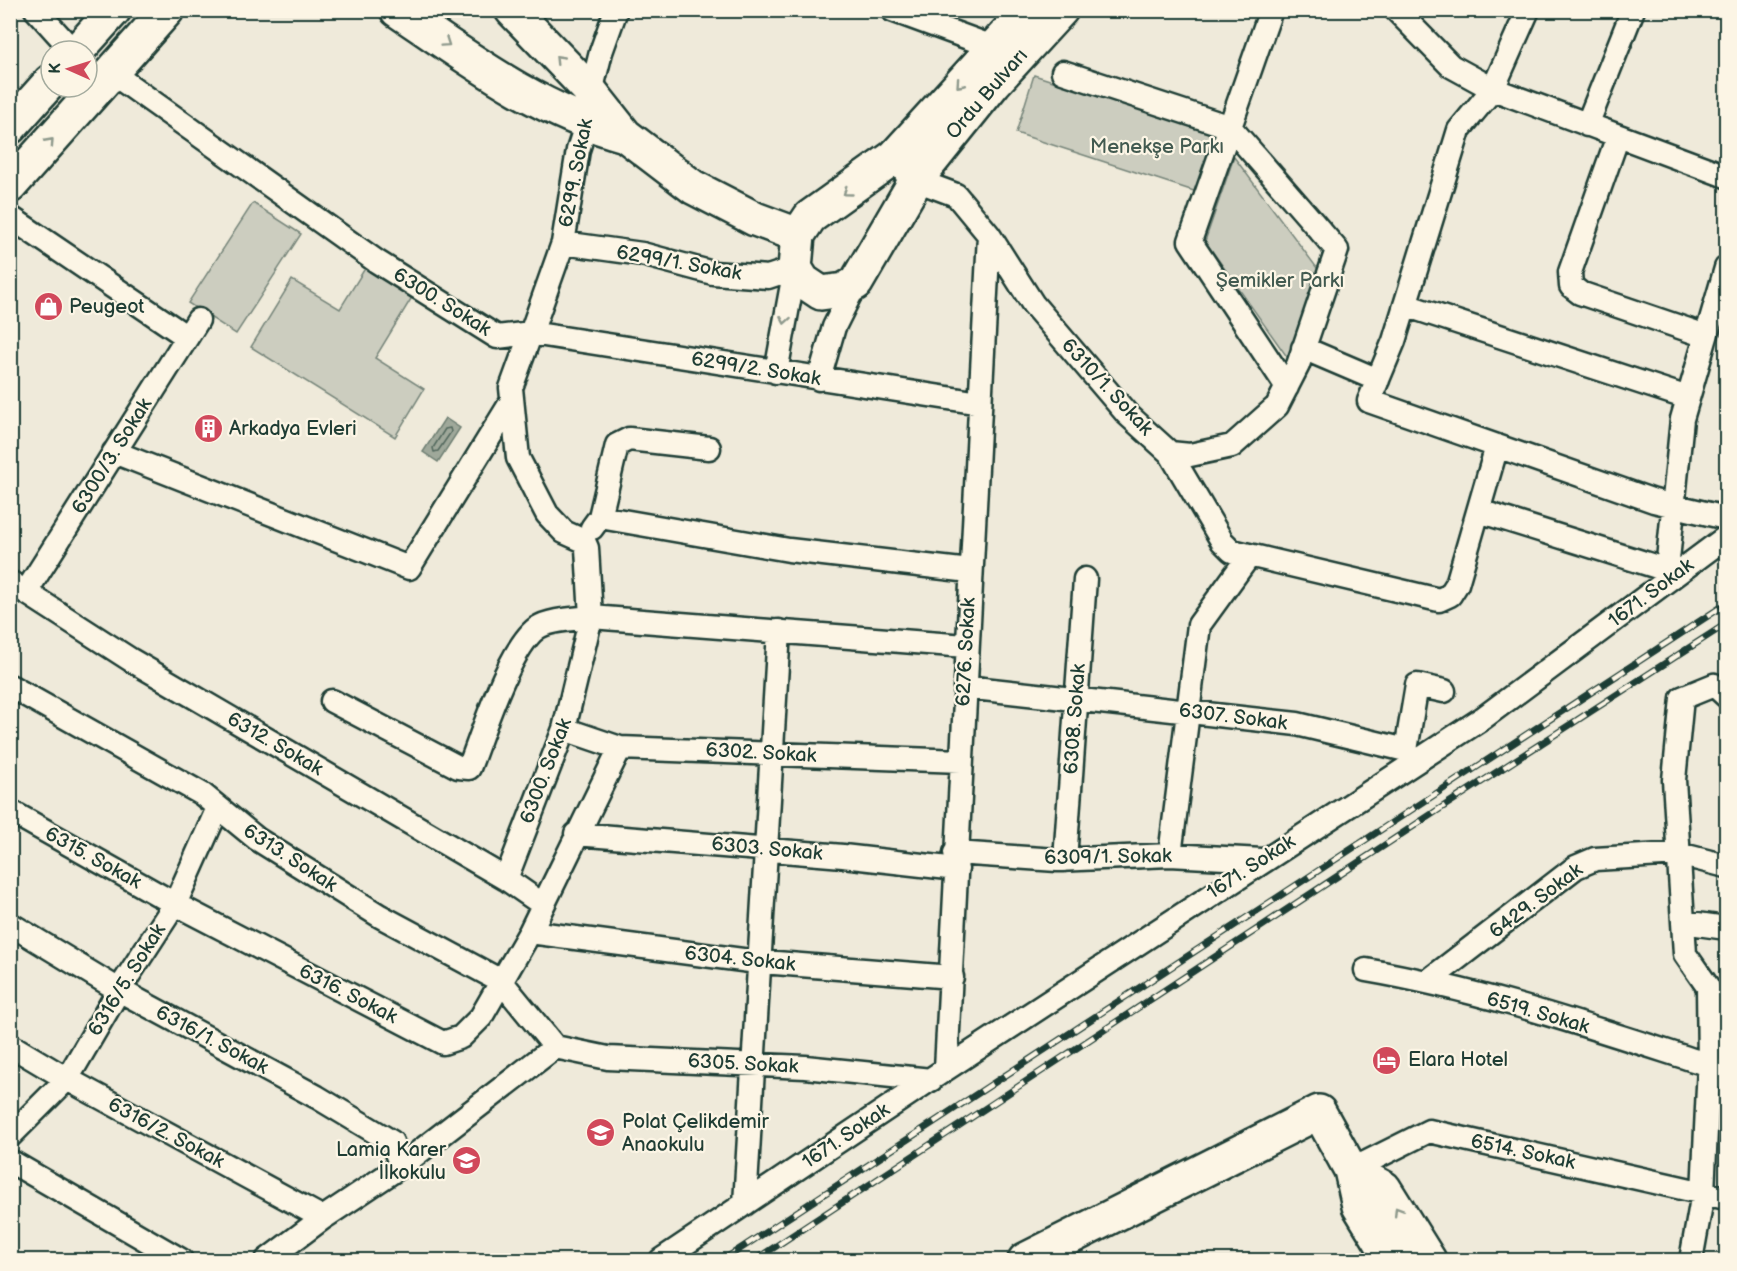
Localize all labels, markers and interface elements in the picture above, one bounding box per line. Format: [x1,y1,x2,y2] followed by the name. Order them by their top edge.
[439,36,450,47] one-way arrow
[39,39,99,99] north arrow
[941,44,1033,144] street label: Ordu Bulvarı
[556,56,567,67] one-way arrow
[46,62,65,74] text: K
[956,77,967,88] one-way arrow
[554,116,598,229] street label: 6299. Sokak
[1090,135,1224,159] park label: Menekşe Parkı
[43,139,54,149] one-way arrow
[843,185,854,196] one-way arrow
[614,240,744,286] street label: 6299/1. Sokak
[389,262,496,342] street label: 6300. Sokak
[1216,269,1344,293] park label: Şemikler Parkı
[32,291,64,323] shop icon: Peugeot
[69,295,144,319] place label: Peugeot
[779,315,792,325] one-way arrow
[1056,334,1158,441] street label: 6310/1. Sokak
[689,347,823,391] street label: 6299/2. Sokak
[67,393,157,518] street label: 6300/3. Sokak
[192,413,224,445] building icon: Arkadya Evleri
[229,417,357,441] place label: Arkadya Evleri
[1604,553,1698,633] street label: 1671. Sokak
[951,597,981,707] street label: 6276. Sokak
[1059,663,1091,775] street label: 6308. Sokak
[1177,698,1289,736] street label: 6307. Sokak
[223,707,328,781] street label: 6312. Sokak
[515,715,577,827] street label: 6300. Sokak
[705,738,817,768] street label: 6302. Sokak
[238,819,342,897] street label: 6313. Sokak
[41,822,146,894] street label: 6315. Sokak
[1202,829,1300,904] street label: 1671. Sokak
[710,832,824,866] street label: 6303. Sokak
[1044,844,1172,870] street label: 6309/1. Sokak
[1485,858,1588,944] street label: 6429. Sokak
[83,919,171,1041] street label: 6316/5. Sokak
[683,941,797,977] street label: 6304. Sokak
[295,959,401,1029] street label: 6316. Sokak
[1484,987,1592,1039] street label: 6519. Sokak
[152,1000,273,1080] street label: 6316/1. Sokak
[1371,1044,1403,1076] hotel icon: Elara Hotel
[1408,1048,1508,1072] place label: Elara Hotel
[687,1049,799,1079] street label: 6305. Sokak
[104,1092,228,1174] street label: 6316/2. Sokak
[798,1098,895,1174] street label: 1671. Sokak
[622,1110,770,1157] place label: Polat Çelikdemir Anaokulu
[585,1117,617,1149] school or university icon: Polat Çelikdemir Anaokulu
[1468,1129,1578,1175] street label: 6514. Sokak
[336,1138,447,1185] place label: Lamia Karer İlkokulu
[451,1145,483,1177] school or university icon: Lamia Karer İlkokulu
[1394,1207,1406,1217] one-way arrow

